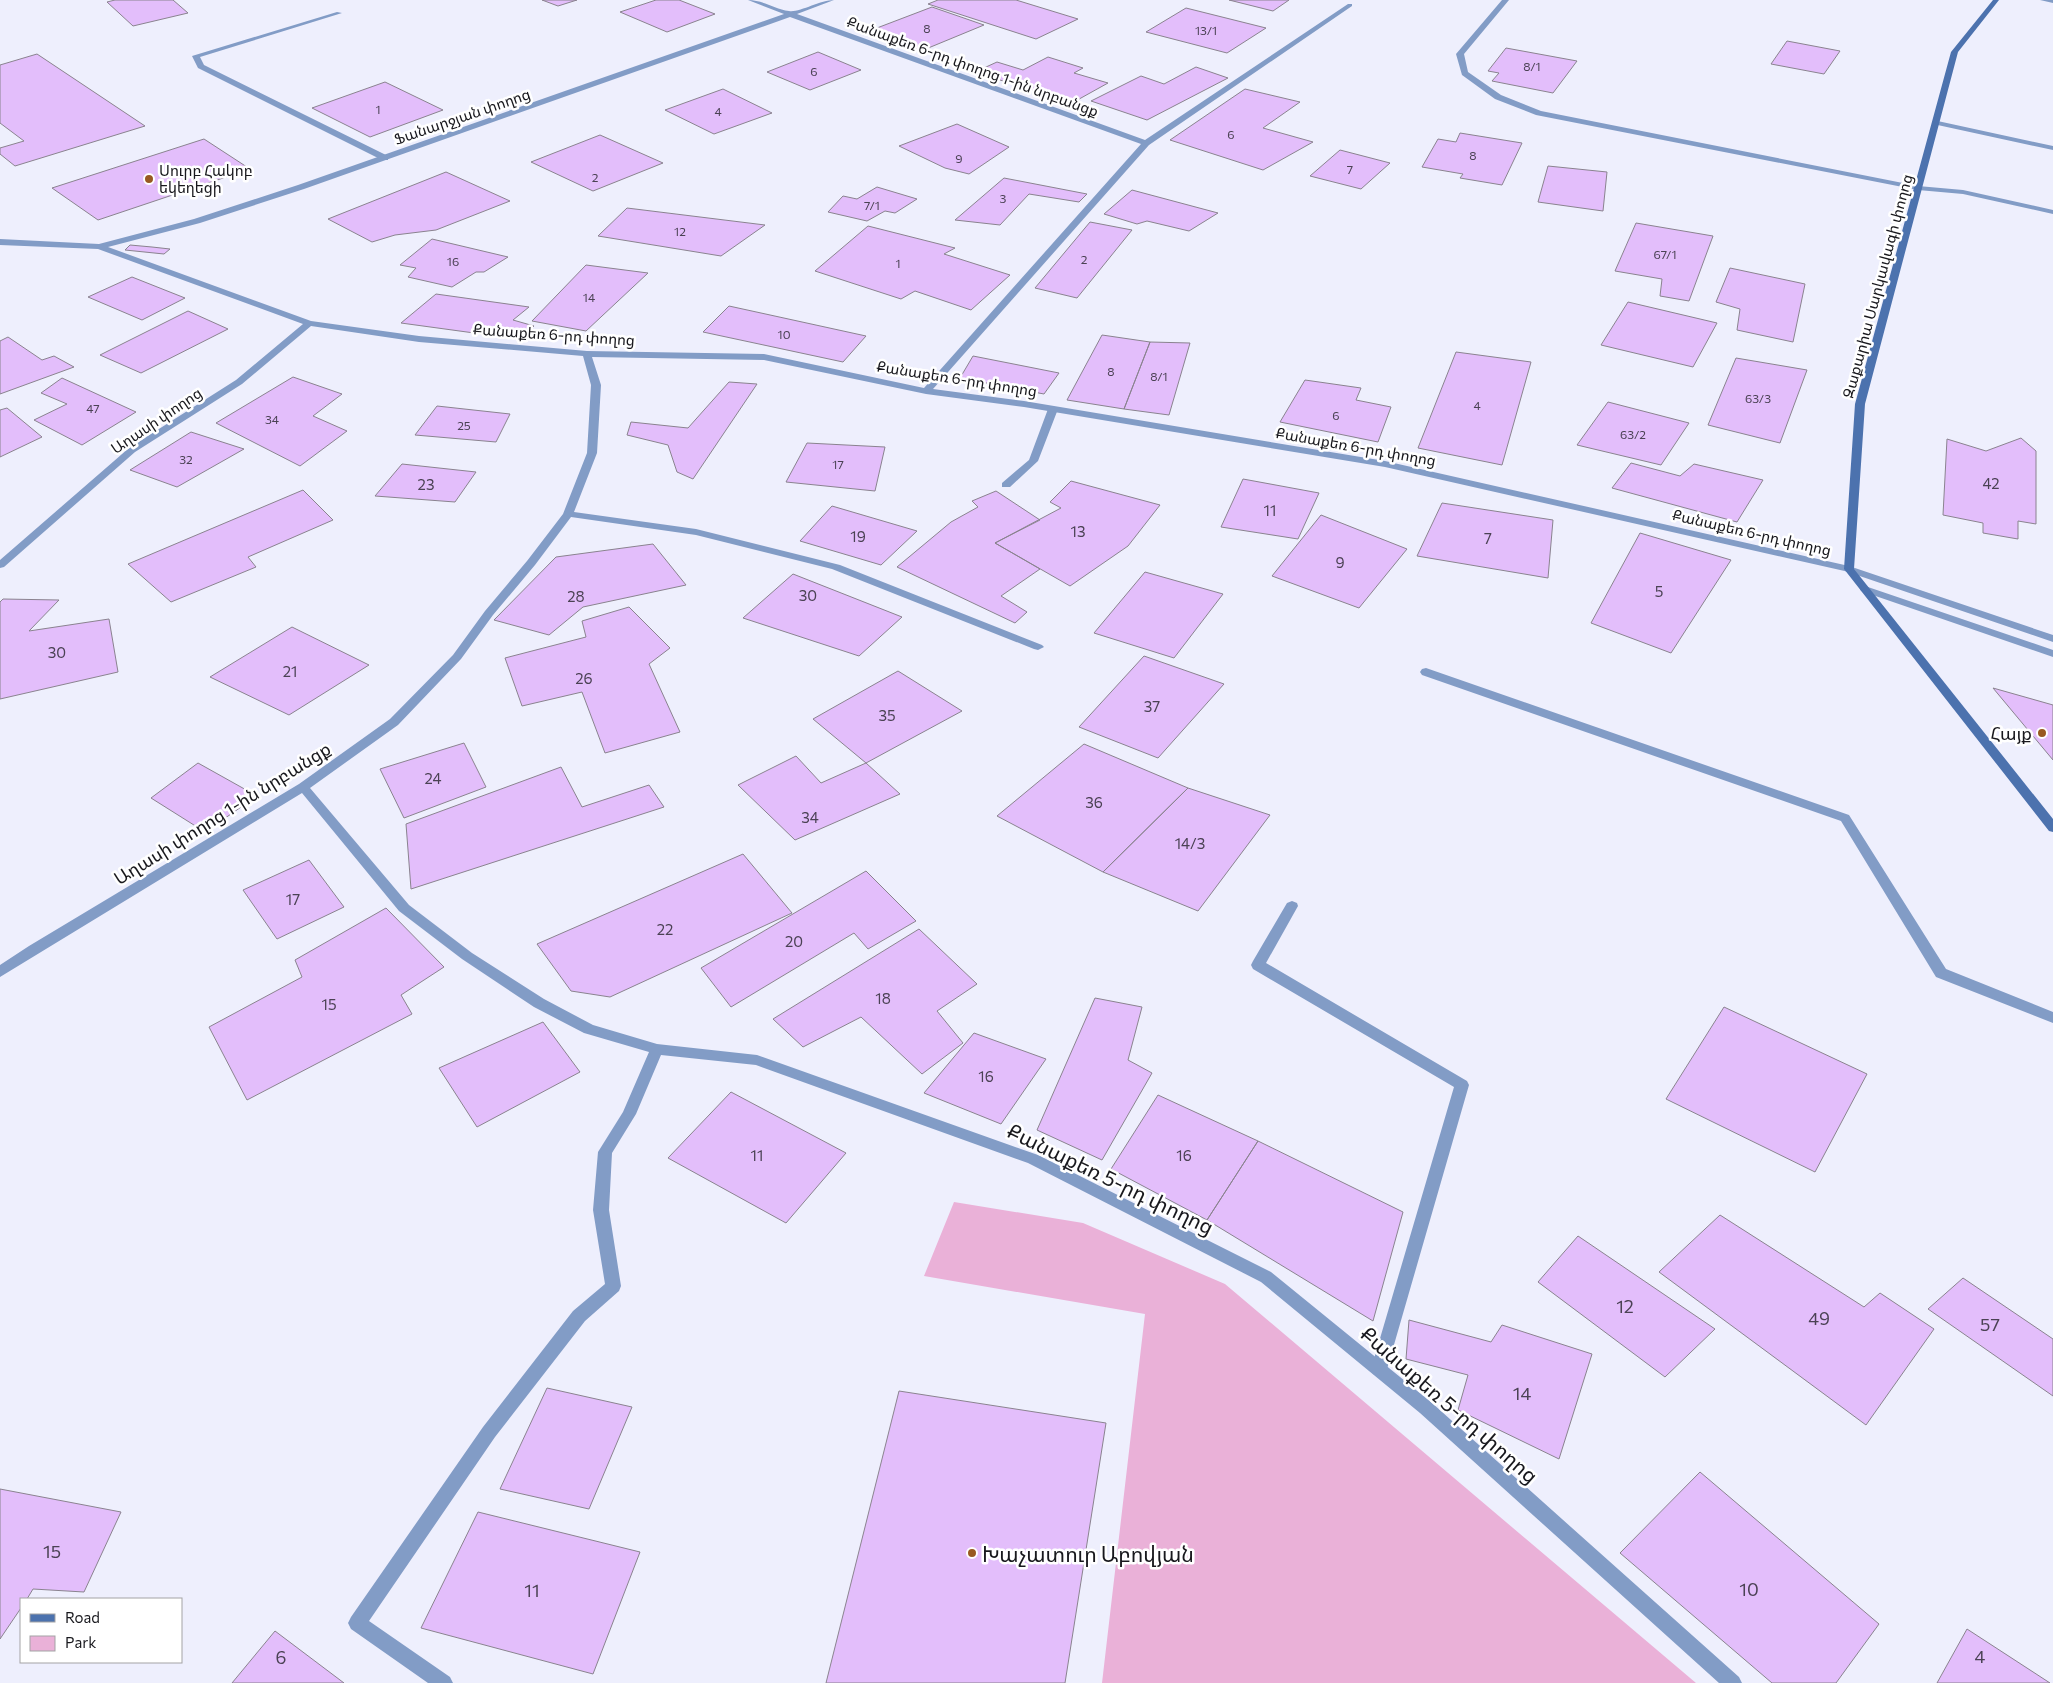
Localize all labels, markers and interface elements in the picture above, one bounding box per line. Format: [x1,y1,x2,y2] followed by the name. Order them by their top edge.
[844,12,1101,121] street label: Քանաքեռ 6-րդ փողոց 1-ին նրբանցք
[923,21,931,35] house number: 8
[1195,23,1217,37] house number: 13/1
[1523,59,1541,73] house number: 8/1
[810,64,818,78] house number: 6
[392,84,533,149] street label: Ֆանարջյան փողոց
[375,102,381,116] house number: 1
[714,104,722,118] house number: 4
[1227,127,1235,141] house number: 6
[1469,148,1477,162] house number: 8
[955,151,963,165] house number: 9
[159,161,253,197] place label: Սուրբ Հակոբ եկեղեցի
[1347,162,1353,176] house number: 7
[592,170,599,184] house number: 2
[1838,172,1917,400] street label: Զաքարիա Սարկավագի փողոց
[143,173,155,185] marker: Սուրբ Հակոբ եկեղեցի
[1000,191,1007,205] house number: 3
[864,198,880,212] house number: 7/1
[674,224,686,238] house number: 12
[1653,247,1677,261] house number: 67/1
[1081,252,1088,266] house number: 2
[447,254,459,268] house number: 16
[895,256,901,270] house number: 1
[583,290,595,304] house number: 14
[472,319,636,350] street label: Քանաքեռ 6-րդ փողոց
[778,327,791,341] house number: 10
[875,356,1039,401] street label: Քանաքեռ 6-րդ փողոց
[1107,364,1115,378] house number: 8
[1150,369,1168,383] house number: 8/1
[107,383,205,458] street label: Աղասի փողոց
[1745,391,1771,405] house number: 63/3
[1473,398,1481,412] house number: 4
[86,401,100,415] house number: 47
[1332,408,1340,422] house number: 6
[265,412,279,426] house number: 34
[457,418,471,432] house number: 25
[1274,423,1437,470] street label: Քանաքեռ 6-րդ փողոց
[1620,427,1646,441] house number: 63/2
[179,452,193,466] house number: 32
[832,457,844,471] house number: 17
[1982,474,2000,492] house number: 42
[418,475,434,493] house number: 23
[1264,501,1276,519] house number: 11
[1671,505,1833,560] street label: Քանաքեռ 6-րդ փողոց
[1071,522,1085,540] house number: 13
[850,527,866,545] house number: 19
[1484,529,1492,547] house number: 7
[1335,553,1345,571] house number: 9
[1655,582,1663,600] house number: 5
[799,586,817,604] house number: 30
[567,587,585,605] house number: 28
[48,643,66,661] house number: 30
[283,662,297,680] house number: 21
[575,669,593,687] house number: 26
[1144,697,1160,715] house number: 37
[878,706,896,724] house number: 35
[1991,722,2032,744] place label: Հայք
[2036,727,2048,739] marker: Հայք
[110,737,334,889] street label: Աղասի փողոց 1-ին նրբանցք
[424,769,442,787] house number: 24
[1085,793,1103,811] house number: 36
[801,808,819,826] house number: 34
[1175,834,1205,852] house number: 14/3
[286,890,300,908] house number: 17
[657,920,673,938] house number: 22
[785,932,803,950] house number: 20
[875,989,891,1007] house number: 18
[321,995,337,1013] house number: 15
[978,1067,994,1085] house number: 16
[1003,1117,1218,1240] street label: Քանաքեռ 5-րդ փողոց
[751,1146,763,1164] house number: 11
[1176,1146,1192,1164] house number: 16
[1616,1295,1634,1317] house number: 12
[1808,1307,1830,1329] house number: 49
[1980,1313,2000,1335] house number: 57
[1356,1320,1544,1488] street label: Քանաքեռ 5-րդ փողոց
[1513,1382,1531,1404] house number: 14
[43,1540,61,1562] house number: 15
[982,1541,1194,1567] place label: Խաչատուր Աբովյան
[966,1547,978,1559] marker: Խաչատուր Աբովյան
[1739,1578,1759,1600] house number: 10
[524,1579,540,1601] house number: 11
[20,1598,182,1663] legend
[65,1608,100,1626] text: Road
[65,1633,96,1651] text: Park
[1975,1645,1986,1667] house number: 4
[276,1646,286,1668] house number: 6

